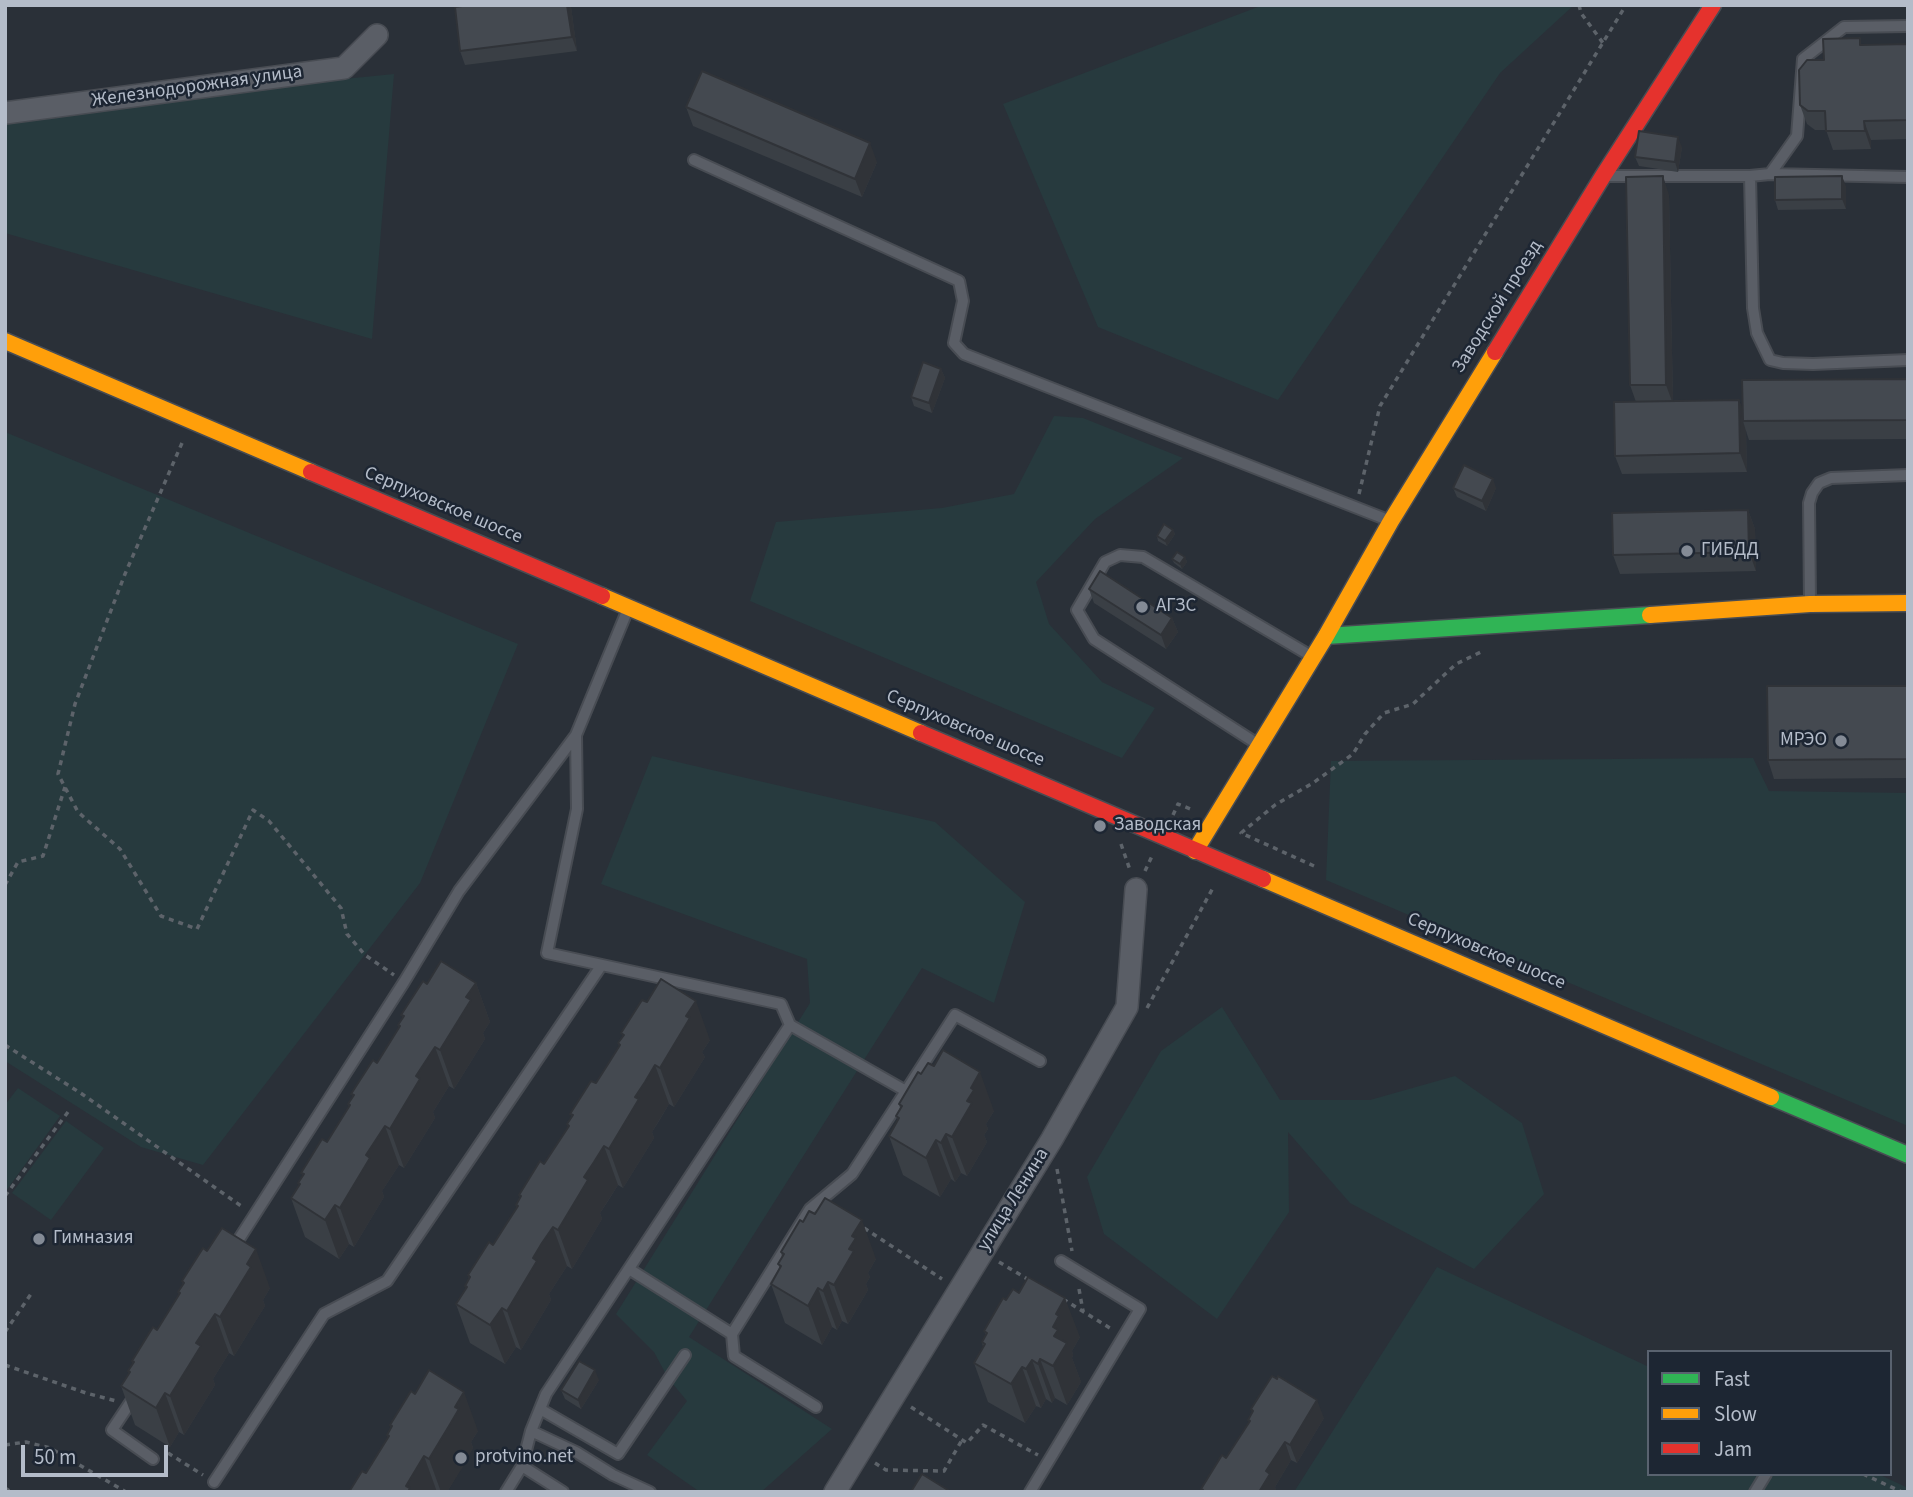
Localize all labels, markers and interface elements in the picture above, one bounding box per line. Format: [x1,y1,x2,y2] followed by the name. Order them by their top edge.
[90,61,304,113] street label: Железнодорожная улица
[1448,236,1548,378] street label: Заводской проезд
[360,462,526,550] street label: Серпуховское шоссе
[1701,540,1759,562] place label: ГИБДД
[1679,543,1695,559] marker: ГИБДД
[1156,596,1196,618] place label: АГЗС
[1134,599,1150,615] marker: АГЗС
[882,685,1048,773] street label: Серпуховское шоссе
[1780,730,1827,752] place label: МРЭО
[1833,733,1849,749] marker: МРЭО
[1114,815,1201,837] place label: Заводская
[1092,818,1108,834] marker: Заводская
[1403,908,1569,996] street label: Серпуховское шоссе
[973,1144,1055,1256] street label: улица Ленина
[53,1228,134,1250] place label: Гимназия
[31,1231,47,1247] marker: Гимназия
[1647,1350,1892,1476] legend
[1714,1364,1750,1394] text: Fast
[1714,1399,1757,1429] text: Slow
[24,1430,172,1474] scale bar
[1714,1434,1752,1464] text: Jam
[34,1442,76,1472] text: 50 m
[475,1447,573,1469] place label: protvino.net
[453,1450,469,1466] marker: protvino.net

